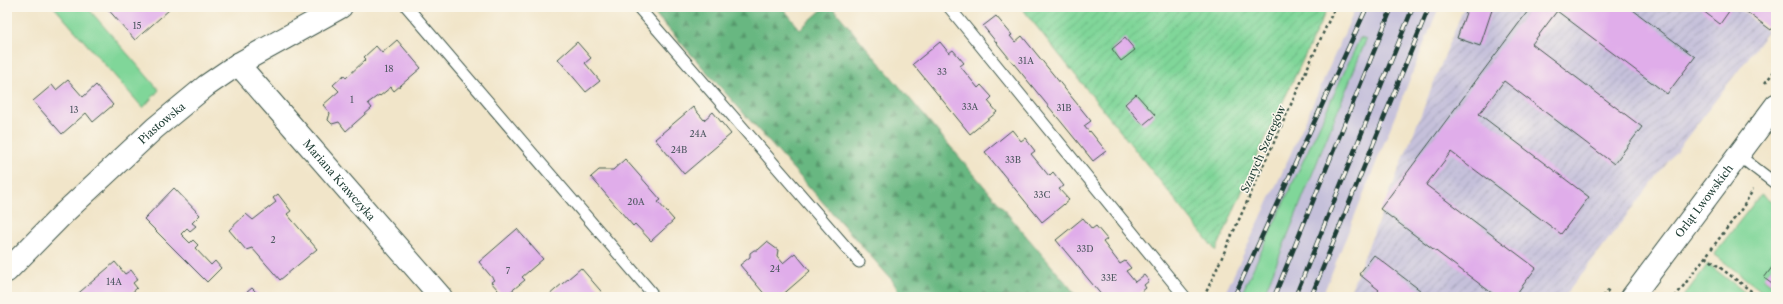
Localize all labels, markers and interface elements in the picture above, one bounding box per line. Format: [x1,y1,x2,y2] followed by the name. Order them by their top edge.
[133,20,141,31] house number: 15
[1018,55,1034,66] house number: 31A
[384,63,394,74] house number: 18
[937,66,947,77] house number: 33
[350,94,354,105] house number: 1
[135,99,188,147] street label: Piastowska
[962,101,979,112] house number: 33A
[1056,102,1072,113] house number: 31B
[1237,102,1289,195] street label: Szarych Szeregów
[70,104,78,115] house number: 13
[689,128,707,139] house number: 24A
[300,137,378,224] street label: Mariana Krawczyka
[671,144,687,155] house number: 24B
[1005,154,1021,165] house number: 33B
[1672,162,1736,240] street label: Orląt Lwowskich
[1034,189,1050,200] house number: 33C
[627,196,645,207] house number: 20A
[270,234,276,245] house number: 2
[1076,243,1094,254] house number: 33D
[770,263,780,274] house number: 24
[506,265,511,276] house number: 7
[1101,272,1117,283] house number: 33E
[106,276,122,287] house number: 14A

